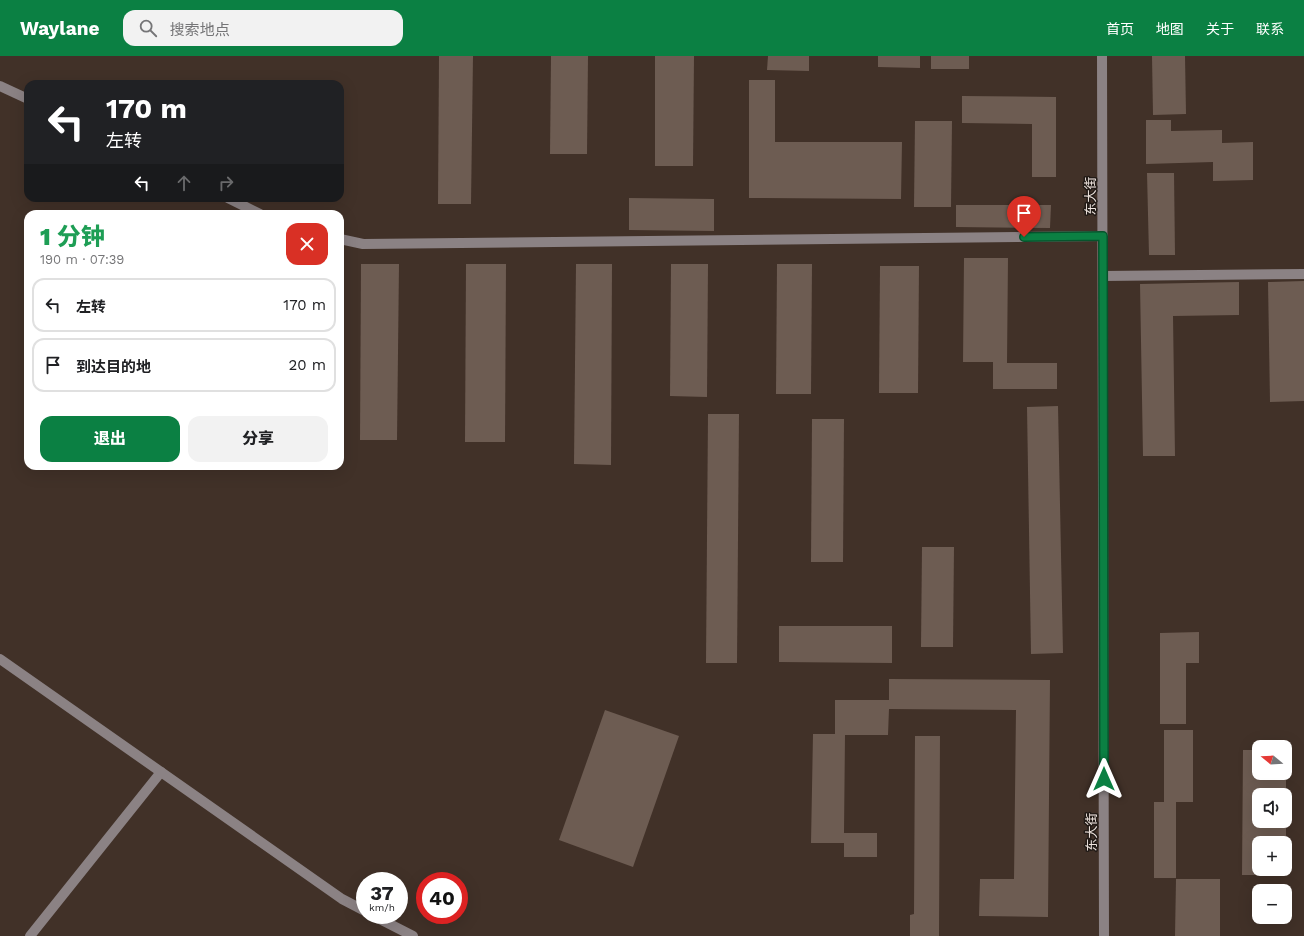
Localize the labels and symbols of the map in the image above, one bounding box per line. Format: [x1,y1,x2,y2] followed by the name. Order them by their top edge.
[1083,176,1098,216] street label: 东大街
[1007,196,1041,237] pin
[1252,740,1292,780] north arrow
[1083,758,1125,800] position arrow
[1084,812,1099,852] street label: 东大街
[416,872,468,924] speed limit sign: 40

